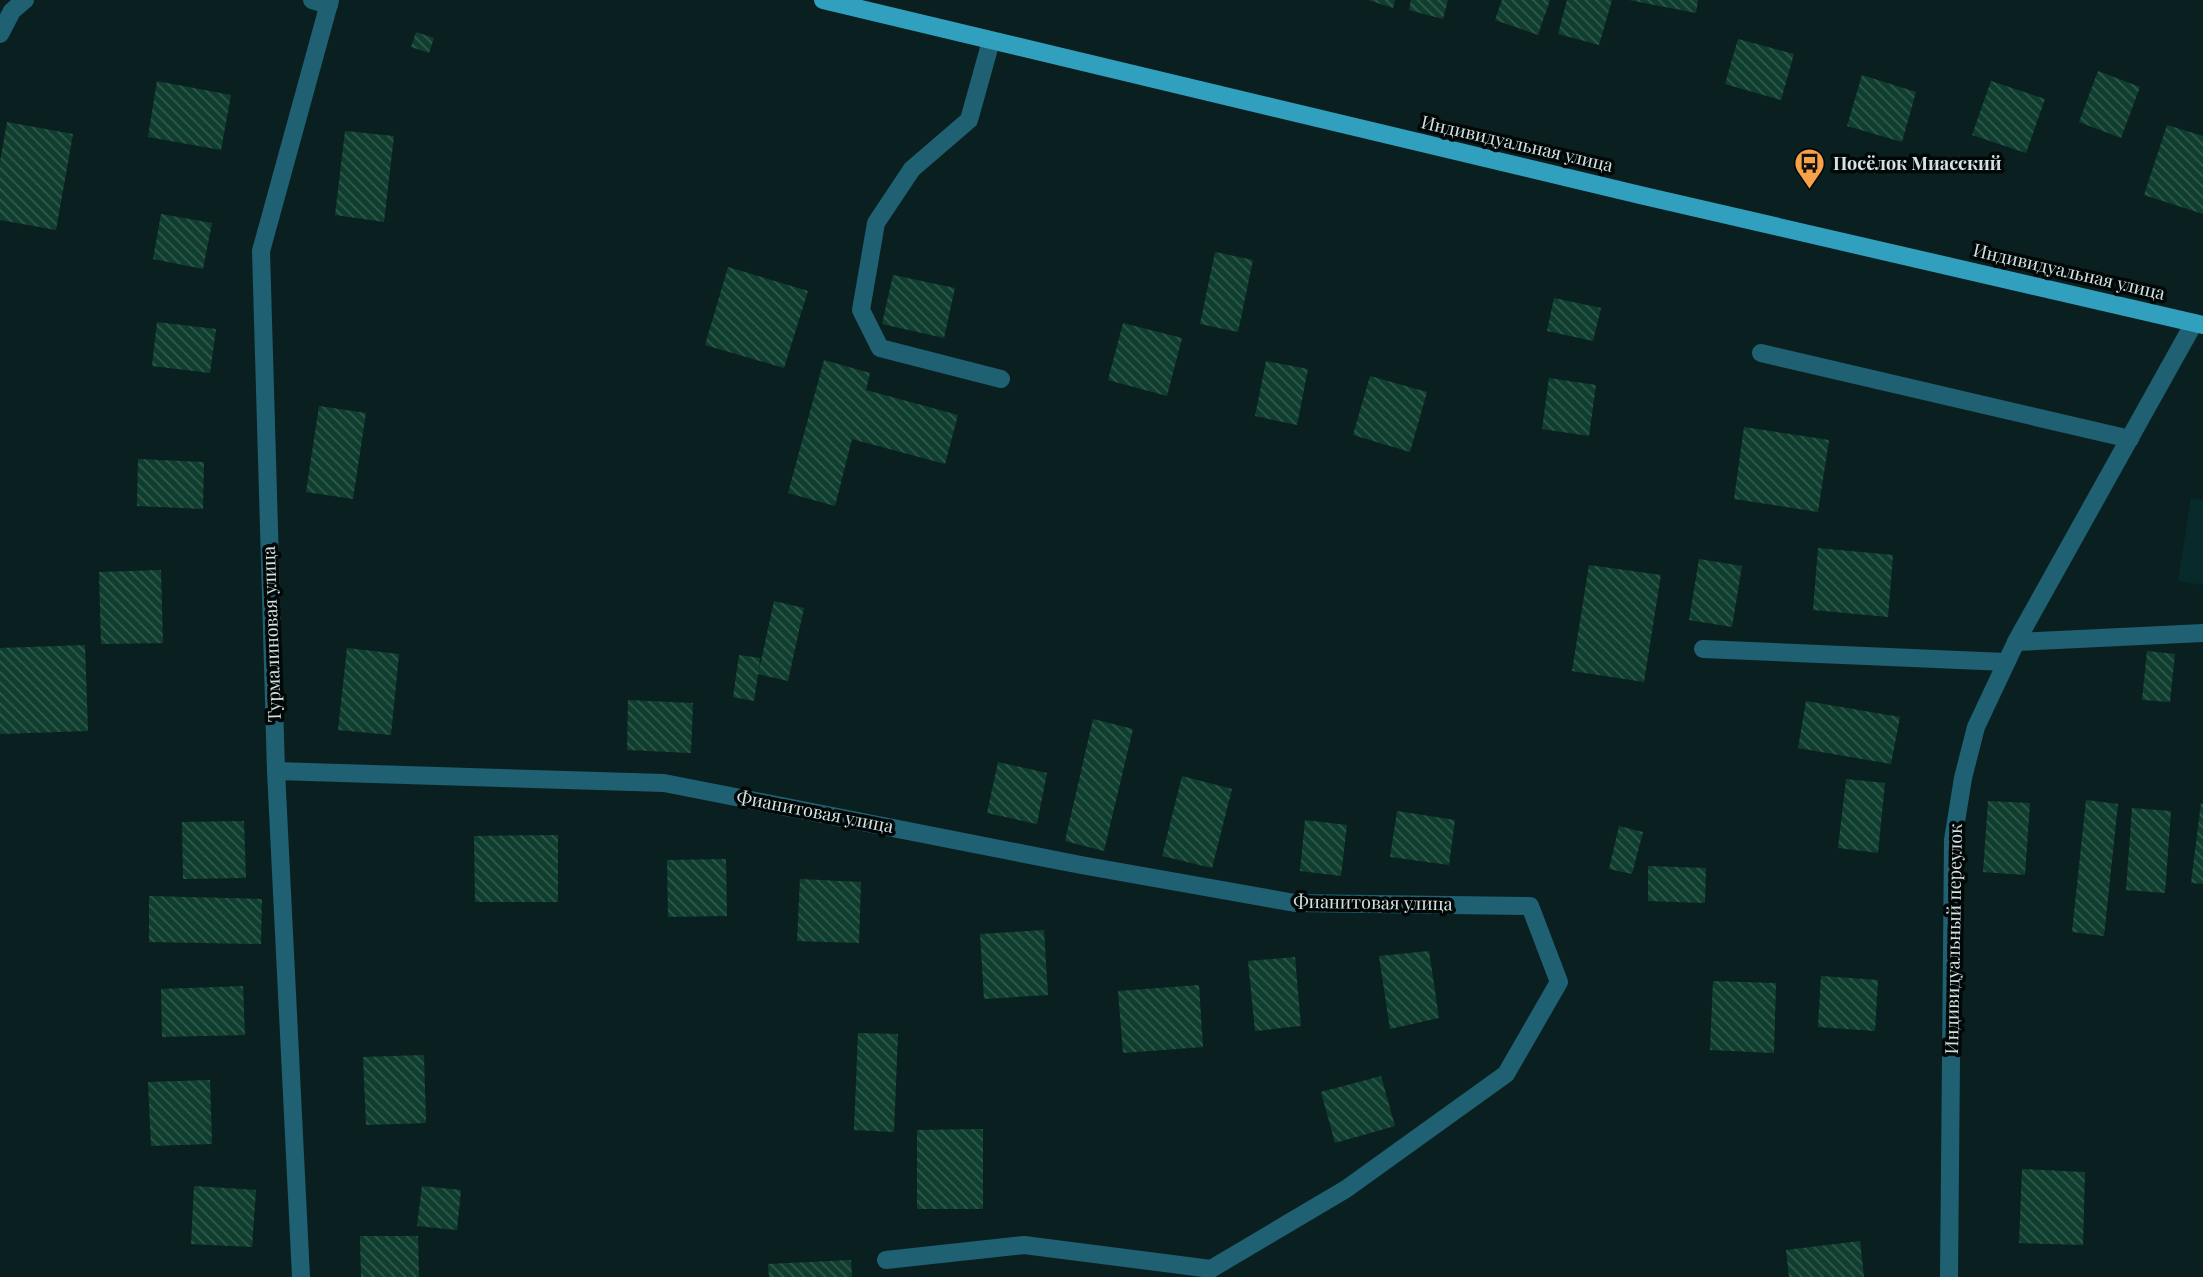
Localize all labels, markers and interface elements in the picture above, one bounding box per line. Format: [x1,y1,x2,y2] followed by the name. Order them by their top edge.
[1419,109,1616,177] street label: Индивидуальная улица
[1793,147,1827,191] bus stop icon: Посёлок Миасский
[1833,151,2002,175] place label: Посёлок Миасский
[1971,237,2168,305] street label: Индивидуальная улица
[256,546,286,723] street label: Турмалиновая улица
[735,784,896,838] street label: Фианитовая улица
[1939,823,1967,1055] street label: Индивидуальный переулок
[1293,889,1453,915] street label: Фианитовая улица

